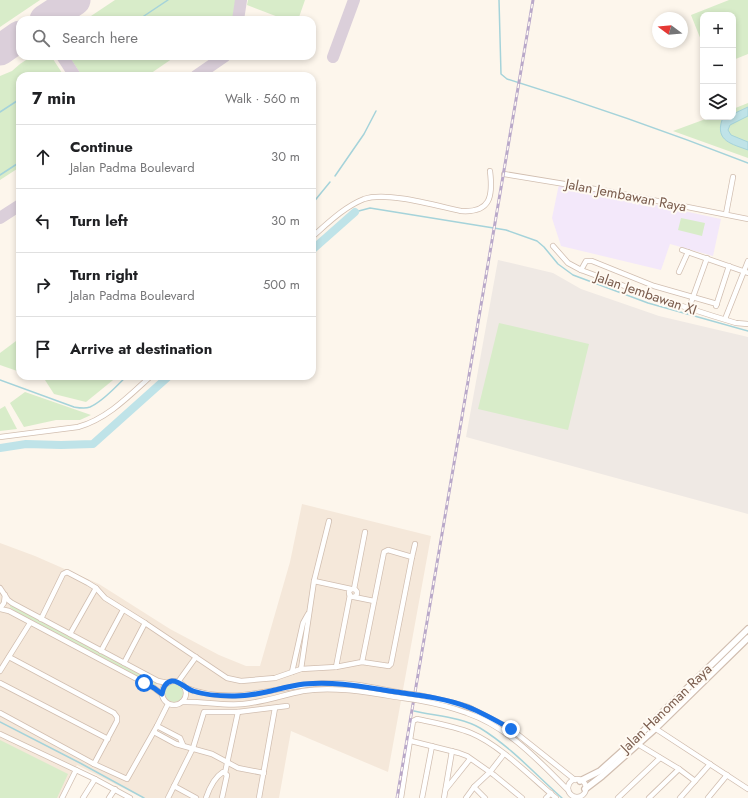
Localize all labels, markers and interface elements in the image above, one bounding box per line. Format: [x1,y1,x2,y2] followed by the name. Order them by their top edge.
[652,12,688,48] north arrow
[700,12,736,120] map controls
[700,12,736,48] button: +
[16,16,316,60] search box
[30,27,52,49] icon: search
[62,27,138,49] text: Search here
[700,48,736,84] button: −
[700,84,736,120] button: layers
[32,86,76,110] text: 7 min
[225,89,300,108] text: Walk · 560 m
[70,136,133,158] text: Continue
[32,146,54,168] icon: ahead
[271,147,300,166] text: 30 m
[70,158,195,177] text: Jalan Padma Boulevard
[562,173,688,217] street label: Jalan Jembawan Raya
[32,210,54,232] icon: left
[70,210,128,232] text: Turn left
[271,211,300,230] text: 30 m
[70,264,138,286] text: Turn right
[590,266,700,320] street label: Jalan Jembawan XI
[32,274,54,296] icon: right
[263,275,300,294] text: 500 m
[70,286,195,305] text: Jalan Padma Boulevard
[32,338,54,360] icon: arrive
[70,338,212,360] text: Arrive at destination
[614,659,716,758] street label: Jalan Hanoman Raya
[135,674,153,692] route start
[502,720,520,738] route end

